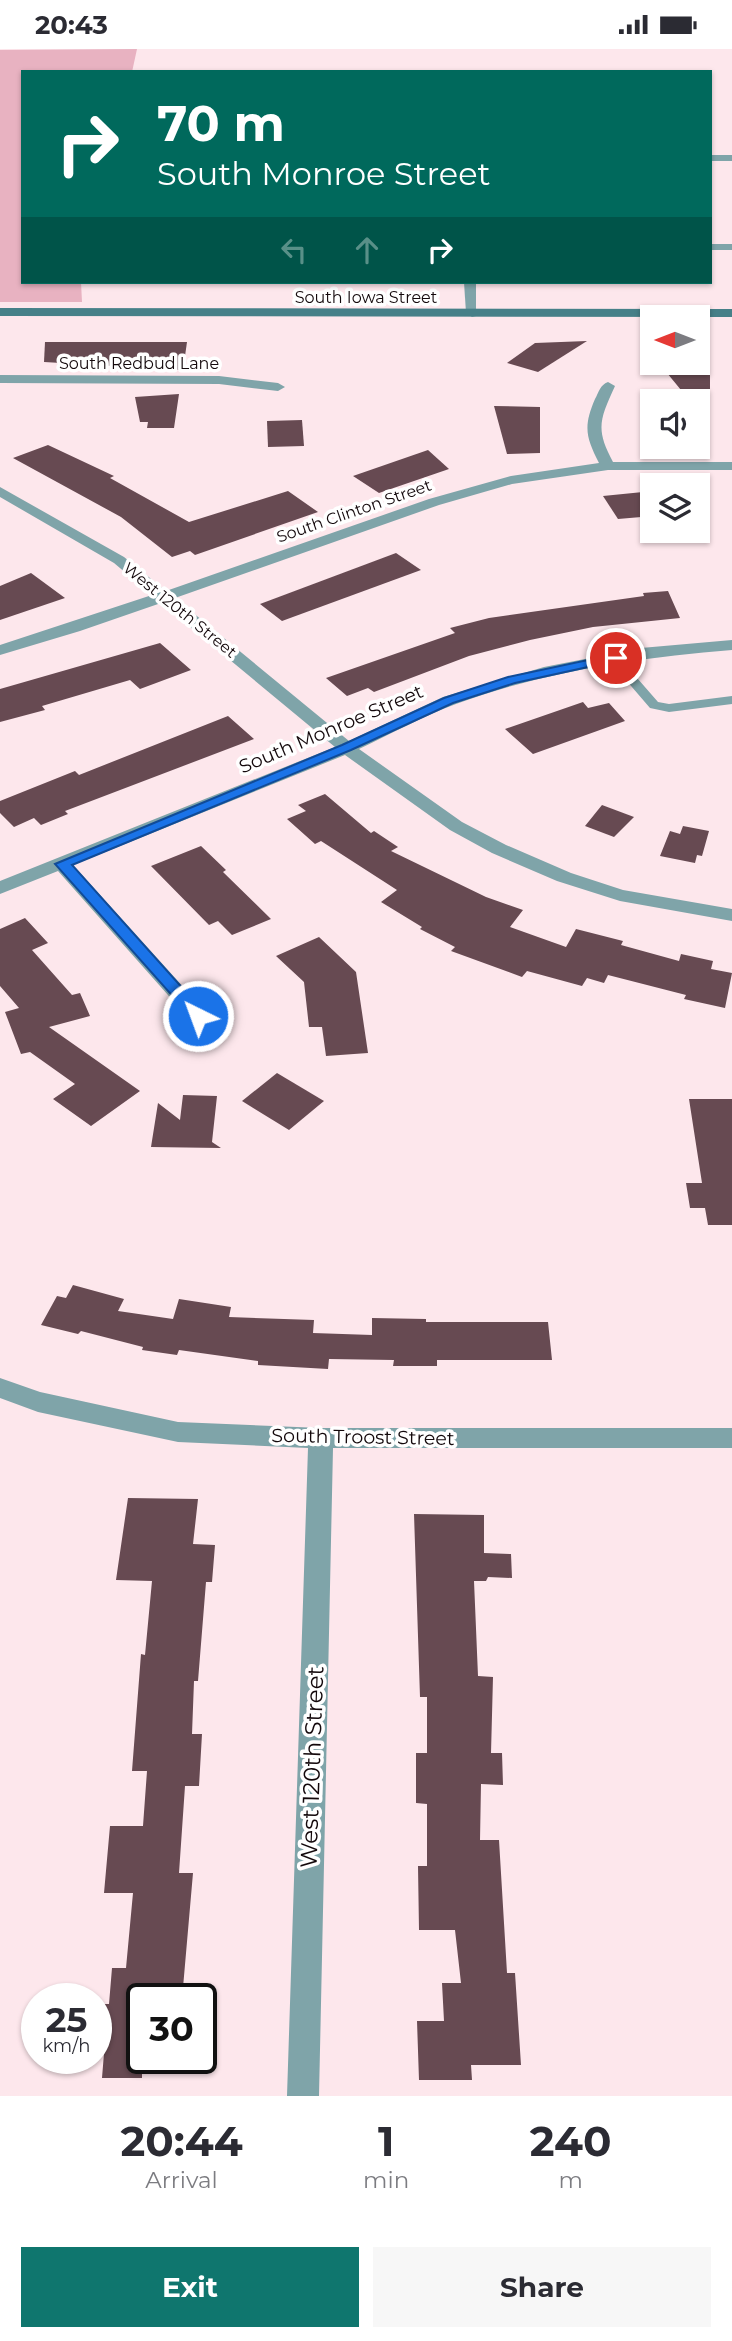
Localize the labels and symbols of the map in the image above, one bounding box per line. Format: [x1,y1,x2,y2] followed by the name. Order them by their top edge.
[295,288,438,307] street label: South Iowa Street
[640,305,710,375] north arrow
[59,354,219,373] street label: South Redbud Lane
[274,475,434,546] street label: South Clinton Street
[119,558,241,662] street label: West 120th Street
[586,628,646,688] pin
[235,680,427,778] street label: South Monroe Street
[161,979,235,1053] position arrow
[271,1424,455,1450] street label: South Troost Street
[294,1666,330,1868] street label: West 120th Street
[126,1983,217,2074] speed limit sign: 30

